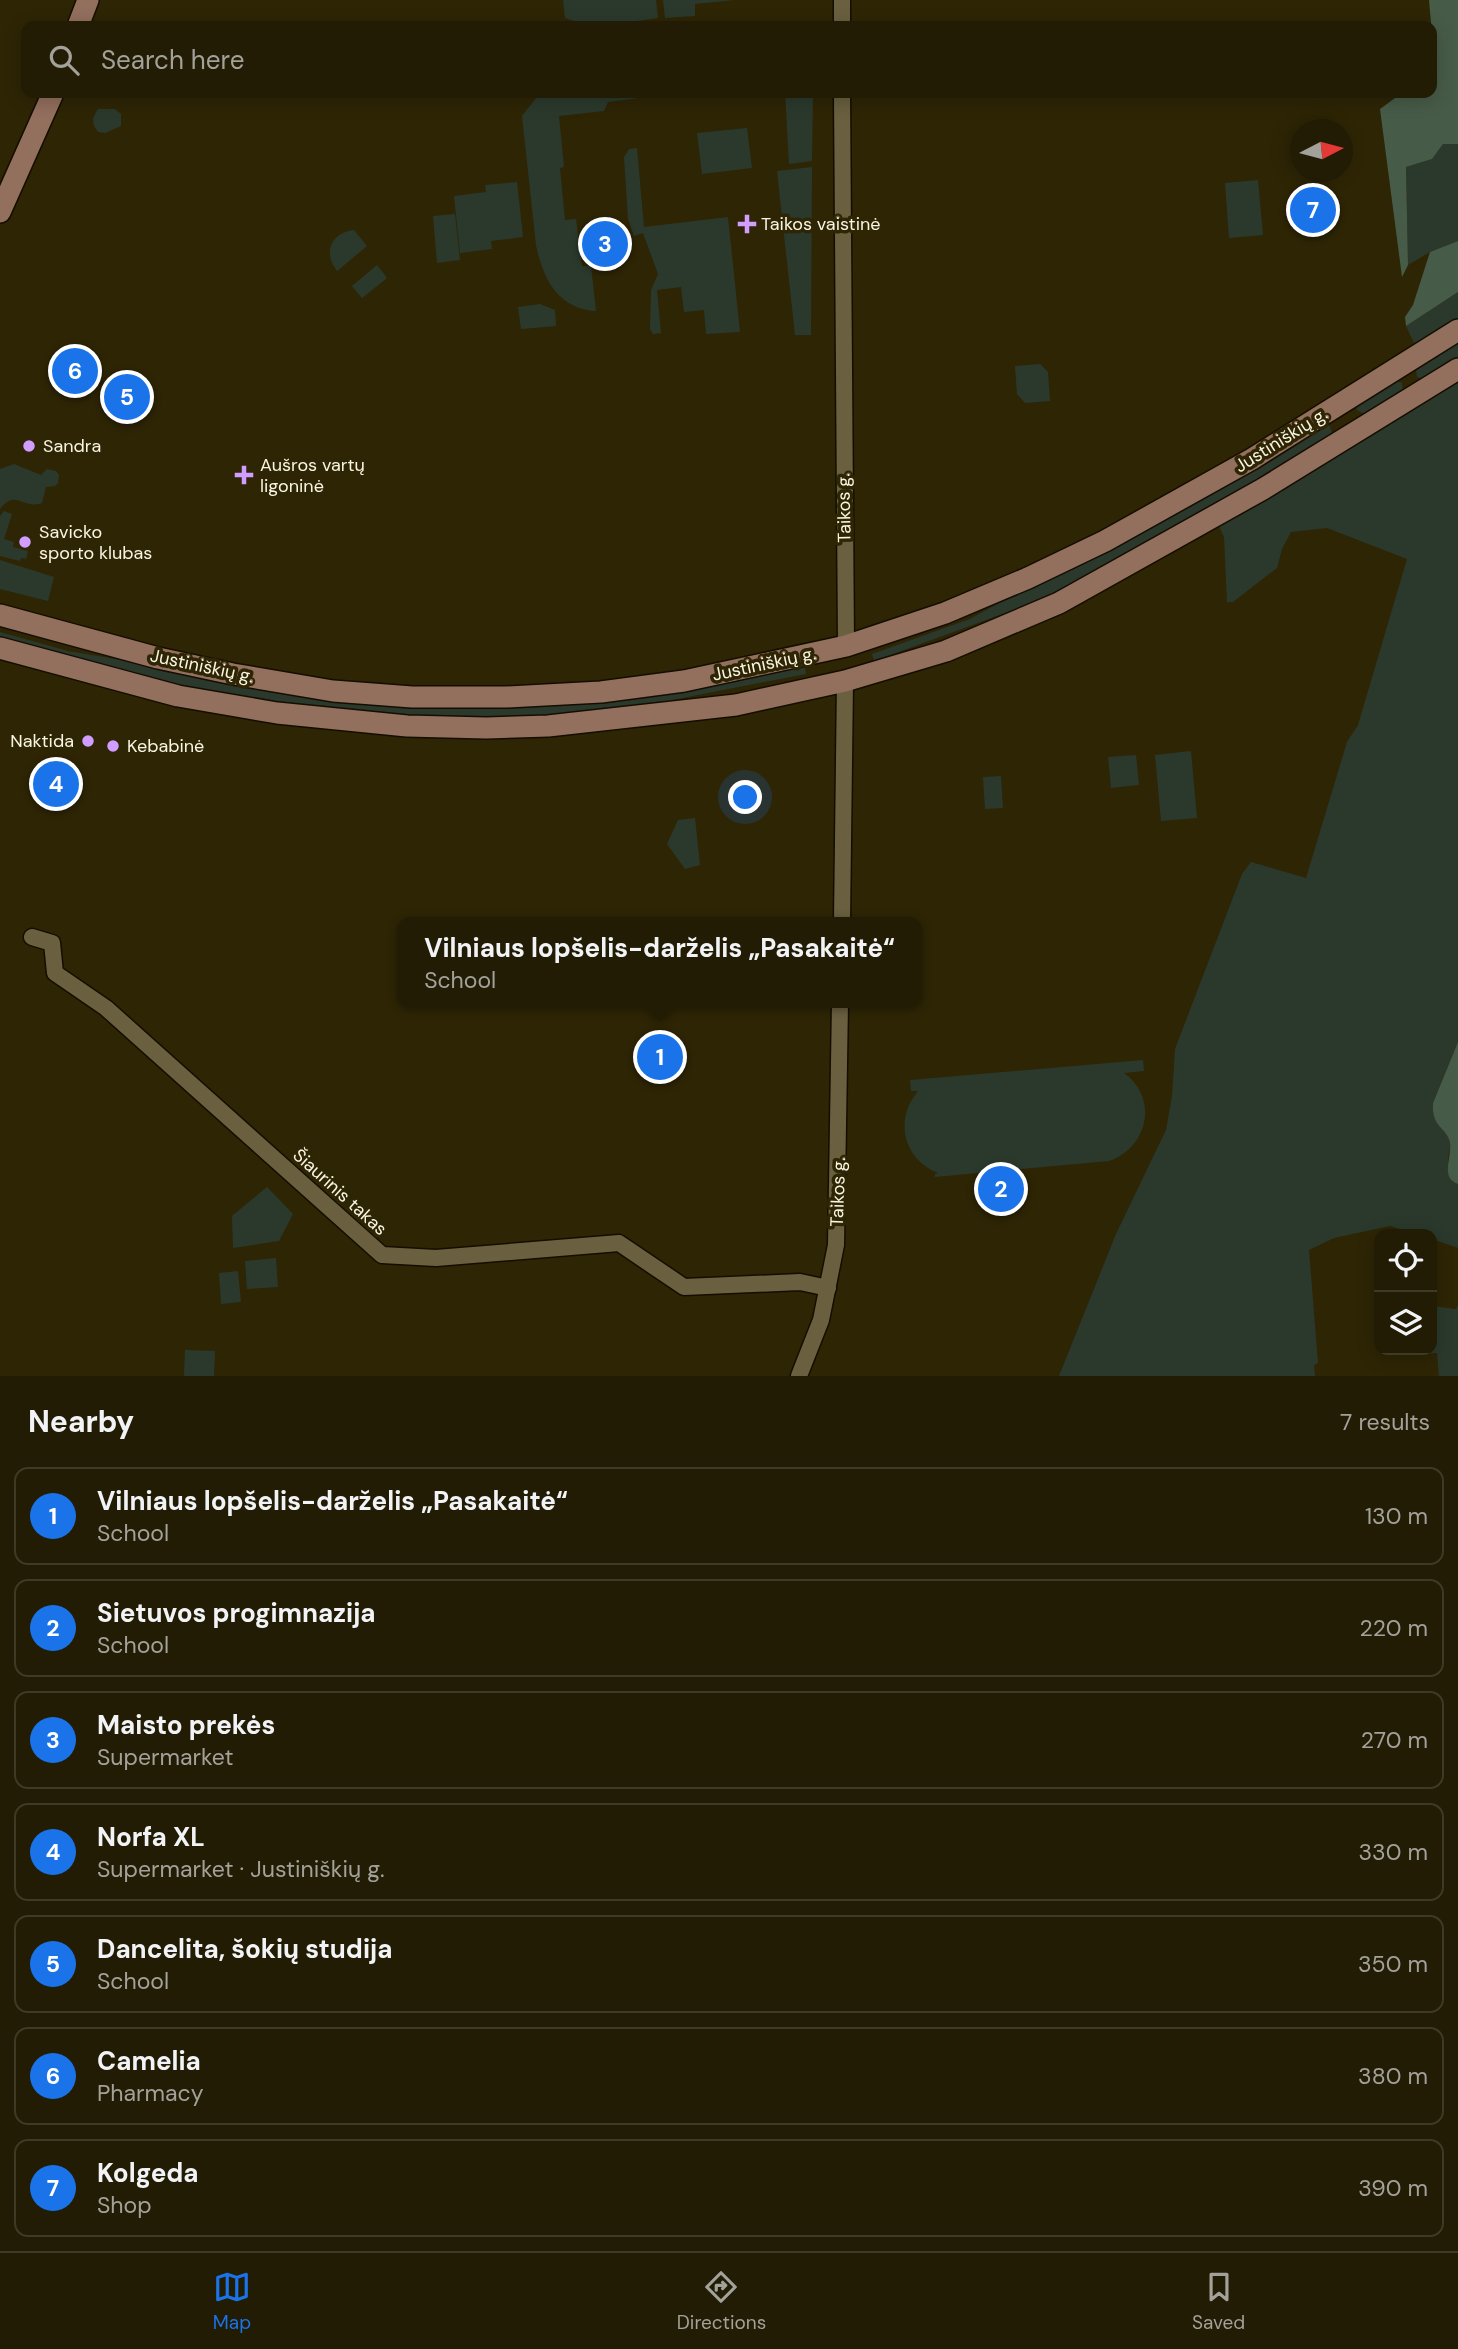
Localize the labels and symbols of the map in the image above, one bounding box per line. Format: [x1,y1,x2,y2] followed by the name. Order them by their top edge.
[1290,119,1353,182] north arrow
[1290,184,1336,236] pin: 7
[761,212,881,236] place label: Taikos vaistinė
[739,216,755,232] marker: Taikos vaistinė
[582,218,628,270] pin: 3
[52,345,98,397] pin: 6
[104,371,150,423] pin: 5
[1230,402,1332,478] street label: Justiniškių g.
[43,434,101,458] place label: Sandra
[21,438,37,454] marker: Sandra
[260,453,365,498] place label: Aušros vartų ligoninė
[234,465,254,485] marker: Aušros vartų ligoninė
[831,473,857,543] street label: Taikos g.
[39,520,152,565] place label: Savicko sporto klubas
[17,534,33,550] marker: Savicko sporto klubas
[710,641,818,687] street label: Justiniškių g.
[148,643,256,689] street label: Justiniškių g.
[10,729,74,753] place label: Naktida
[80,733,96,749] marker: Naktida
[127,734,204,758] place label: Kebabinė
[105,738,121,754] marker: Kebabinė
[33,758,79,810] pin: 4
[728,780,762,814] your location
[637,1031,683,1083] pin: 1
[288,1143,392,1241] street label: Šiaurinis takas
[825,1157,851,1227] street label: Taikos g.
[978,1163,1024,1215] pin: 2

